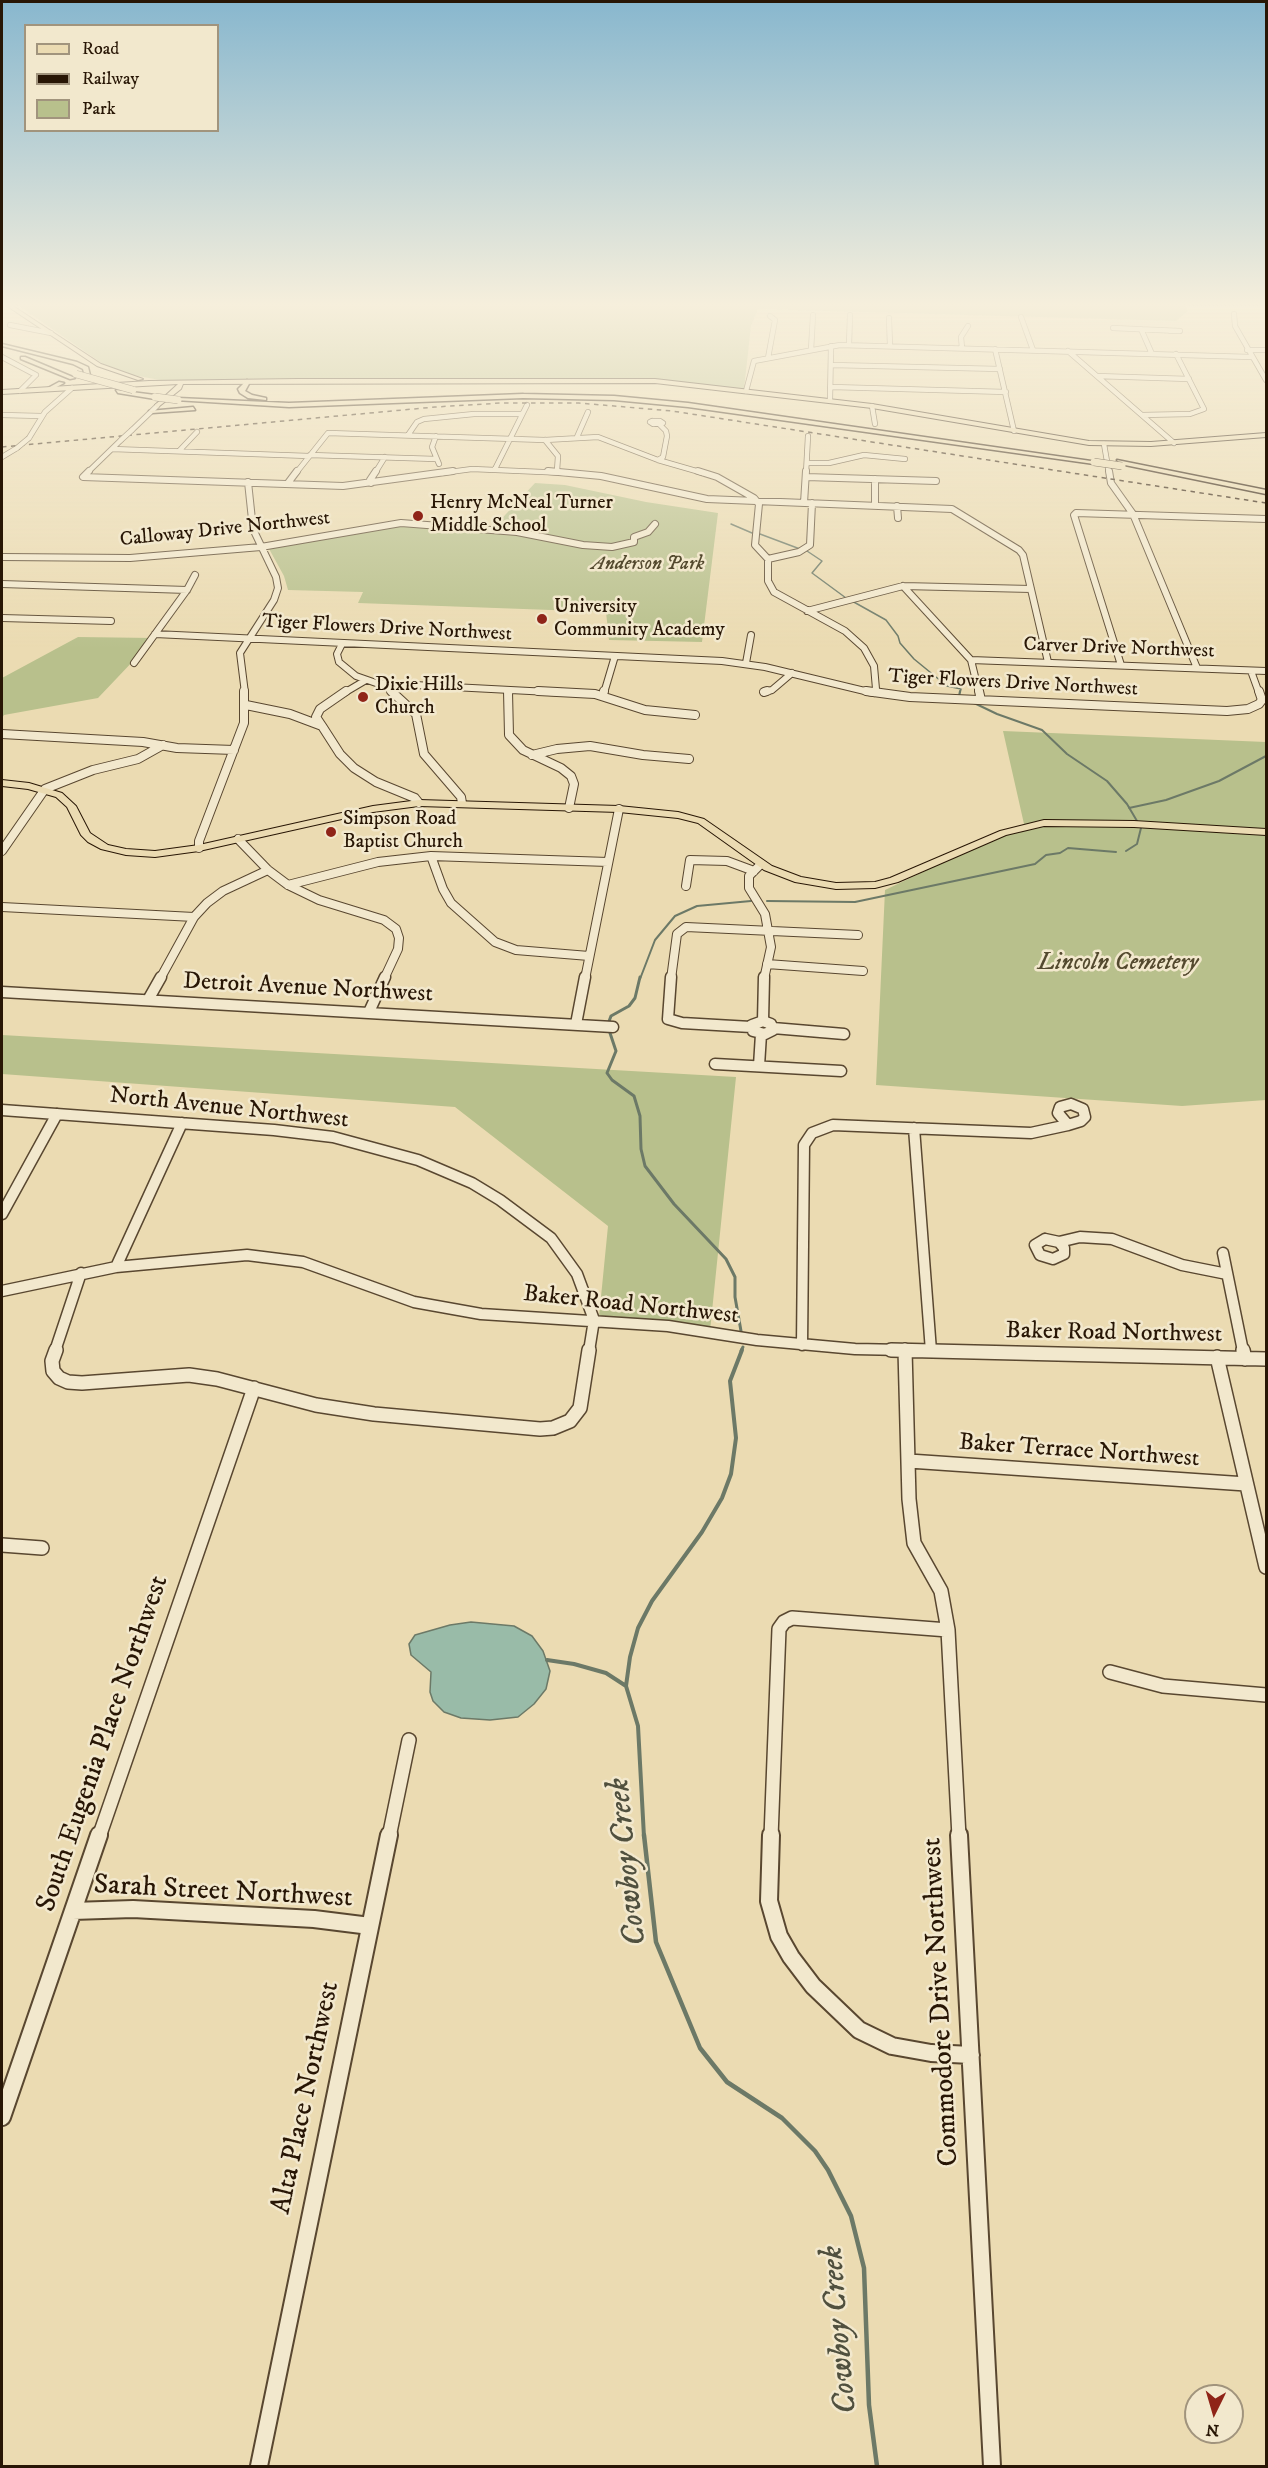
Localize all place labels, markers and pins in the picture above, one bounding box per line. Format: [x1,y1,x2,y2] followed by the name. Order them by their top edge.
[430,492,613,539] place label: Henry McNeal Turner Middle School
[411,509,425,523] marker: Henry McNeal Turner Middle School
[554,596,725,643] place label: University Community Academy
[535,612,549,626] marker: University Community Academy
[375,674,463,721] place label: Dixie Hills Church
[356,690,370,704] marker: Dixie Hills Church
[343,808,463,855] place label: Simpson Road Baptist Church
[324,825,338,839] marker: Simpson Road Baptist Church

